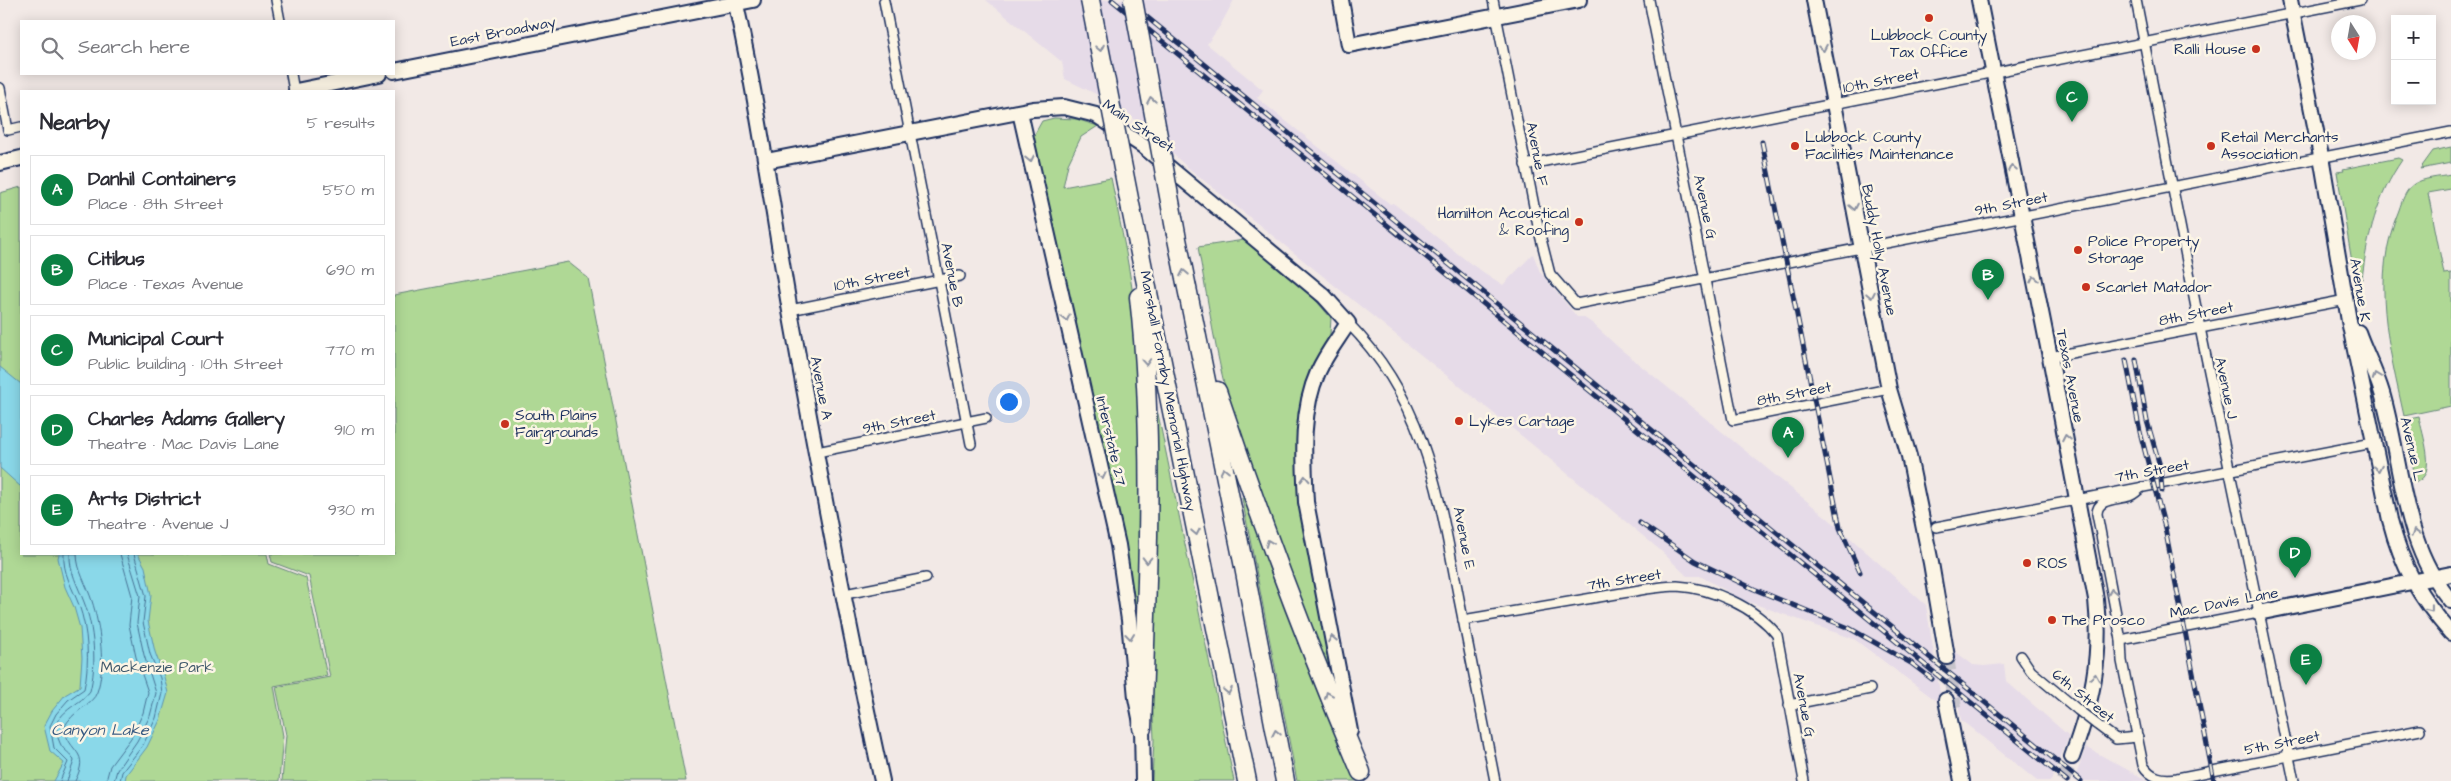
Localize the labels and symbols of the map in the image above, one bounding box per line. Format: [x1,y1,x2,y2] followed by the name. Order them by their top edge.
[449,12,558,53] street label: East Broadway
[1923,12,1935,24] marker: Lubbock County Tax Office
[2331,15,2376,60] north arrow
[1871,25,1987,63] place label: Lubbock County Tax Office
[2174,39,2246,60] place label: Ralli House
[1094,43,1104,52] one-way arrow
[1818,43,1828,52] one-way arrow
[2250,43,2262,55] marker: Ralli House
[1841,63,1921,99] street label: 10th Street
[2056,81,2088,122] pin: C
[1098,94,1178,158] street label: Main Street
[1147,96,1157,104] one-way arrow
[1520,120,1554,189] street label: Avenue F
[1805,127,1954,165] place label: Lubbock County Facilities Maintenance
[2221,127,2339,165] place label: Retail Merchants Association
[1789,140,1801,152] marker: Lubbock County Facilities Maintenance
[2205,140,2217,152] marker: Retail Merchants Association
[1025,155,1035,164] one-way arrow
[2007,163,2018,172] one-way arrow
[1688,173,1722,242] street label: Avenue G
[1855,183,1902,318] street label: Buddy Holly Avenue
[1973,187,2049,221] street label: 9th Street
[1437,203,1569,242] place label: Hamilton Acoustical & Roofing
[1849,203,1859,212] one-way arrow
[1573,216,1585,228] marker: Hamilton Acoustical & Roofing
[2088,231,2200,270] place label: Police Property Storage
[935,241,969,309] street label: Avenue B
[2072,244,2084,256] marker: Police Property Storage
[2344,257,2376,323] street label: Avenue K
[1972,259,2004,300] pin: B
[832,261,912,297] street label: 10th Street
[1179,268,1189,277] one-way arrow
[1133,269,1202,513] street label: Marshall Formby Memorial Highway
[2030,275,2040,283] one-way arrow
[2096,277,2212,298] place label: Scarlet Matador
[2080,281,2092,293] marker: Scarlet Matador
[1866,290,1876,299] one-way arrow
[2157,296,2235,332] street label: 8th Street
[1060,313,1071,322] one-way arrow
[2051,328,2089,424] street label: Texas Avenue
[805,354,838,422] street label: Avenue A
[2209,355,2243,421] street label: Avenue J
[1140,359,1151,367] one-way arrow
[2371,372,2381,380] one-way arrow
[1755,376,1833,412] street label: 8th Street
[996,389,1022,415] your location
[1090,394,1132,488] street label: Interstate 27
[515,405,599,444] place label: South Plains Fairgrounds
[861,405,937,439] street label: 9th Street
[1469,411,1575,433] place label: Lykes Cartage
[1453,415,1465,427] marker: Lykes Cartage
[2394,415,2430,484] street label: Avenue L
[1772,417,1804,458] pin: A
[499,418,511,430] marker: South Plains Fairgrounds
[2061,434,2072,443] one-way arrow
[2113,454,2191,488] street label: 7th Street
[2373,463,2383,472] one-way arrow
[1220,466,1230,475] one-way arrow
[1096,472,1107,481] one-way arrow
[1299,474,1310,482] one-way arrow
[1448,505,1480,571] street label: Avenue E
[1190,527,1201,536] one-way arrow
[2411,529,2421,538] one-way arrow
[2279,537,2311,578] pin: D
[1265,539,1276,548] one-way arrow
[2037,553,2068,574] place label: ROS
[1142,556,1152,564] one-way arrow
[2021,557,2033,569] marker: ROS
[1585,564,1663,596] street label: 7th Street
[2168,582,2280,624] street label: Mac Davis Lane
[2107,587,2118,596] one-way arrow
[2424,603,2433,613] one-way arrow
[2062,610,2145,631] place label: The Prosco
[2046,614,2058,626] marker: The Prosco
[1124,632,1135,640] one-way arrow
[1327,634,1338,643] one-way arrow
[2290,644,2322,685] pin: E
[101,657,213,678] park label: Mackenzie Park
[2047,664,2119,728] street label: 6th Street
[1787,671,1821,740] street label: Avenue G
[2089,673,2100,681] one-way arrow
[1222,687,1233,695] one-way arrow
[1324,691,1334,700] one-way arrow
[51,719,150,742] water label: Canyon Lake
[2242,725,2322,761] street label: 5th Street
[1271,729,1282,738] one-way arrow

